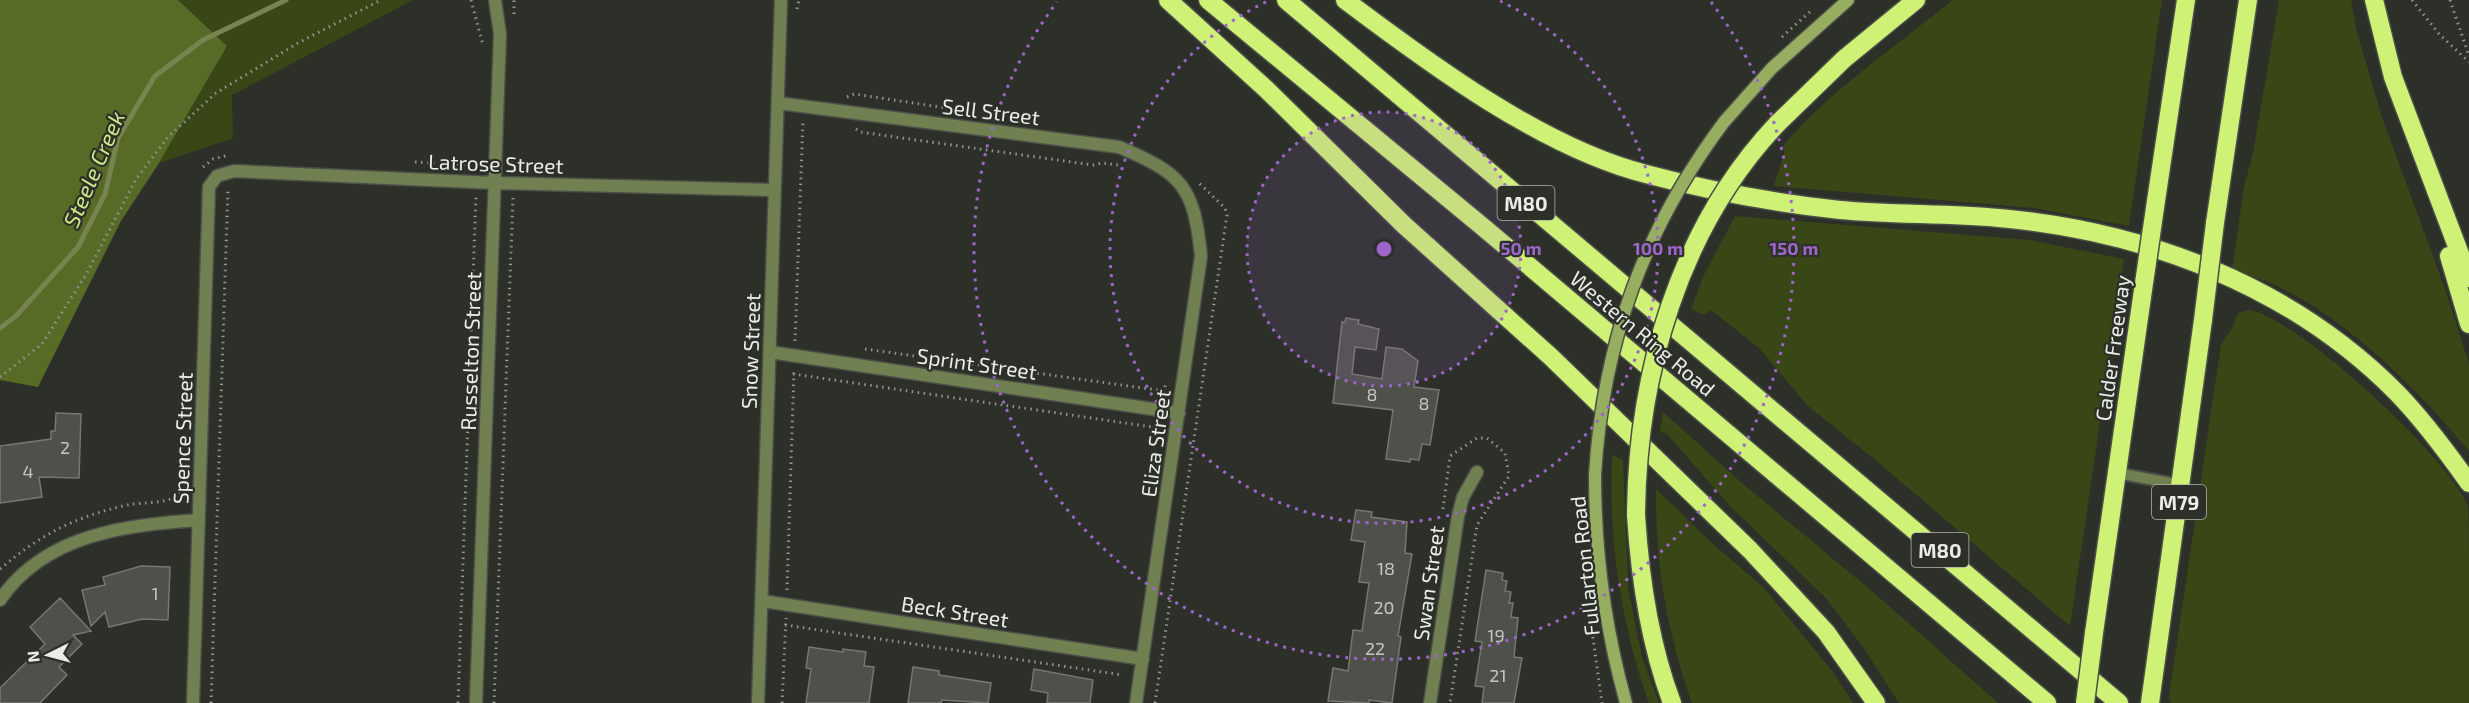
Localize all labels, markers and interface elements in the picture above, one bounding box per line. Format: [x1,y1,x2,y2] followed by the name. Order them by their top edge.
[941,93,1041,129] street label: Sell Street
[57,107,129,231] water label: Steele Creek
[428,148,564,178] street label: Latrose Street
[1498,186,1555,220] road number: M80
[1500,237,1542,259] text: 50 m
[1633,237,1683,259] text: 100 m
[1770,237,1818,259] text: 150 m
[1374,239,1394,259] centre of rings
[1566,265,1720,401] street label: Western Ring Road
[455,271,485,431] street label: Russelton Street
[2089,273,2135,423] street label: Calder Freeway
[735,293,765,409] street label: Snow Street
[915,342,1039,384] street label: Sprint Street
[167,372,197,504] street label: Spence Street
[1367,383,1377,405] house number: 8
[1135,388,1175,498] street label: Eliza Street
[1419,392,1429,414] house number: 8
[60,436,70,458] house number: 2
[22,460,34,482] house number: 4
[2152,485,2206,519] road number: M79
[1564,495,1604,637] street label: Fullarton Road
[1408,524,1448,642] street label: Swan Street
[1912,533,1968,567] road number: M80
[1377,557,1395,579] house number: 18
[151,582,159,604] house number: 1
[900,590,1010,632] street label: Beck Street
[1374,596,1394,618] house number: 20
[1487,624,1505,646] house number: 19
[18,625,78,685] north arrow
[1365,637,1385,659] house number: 22
[23,650,43,663] text: N
[1489,664,1507,686] house number: 21

